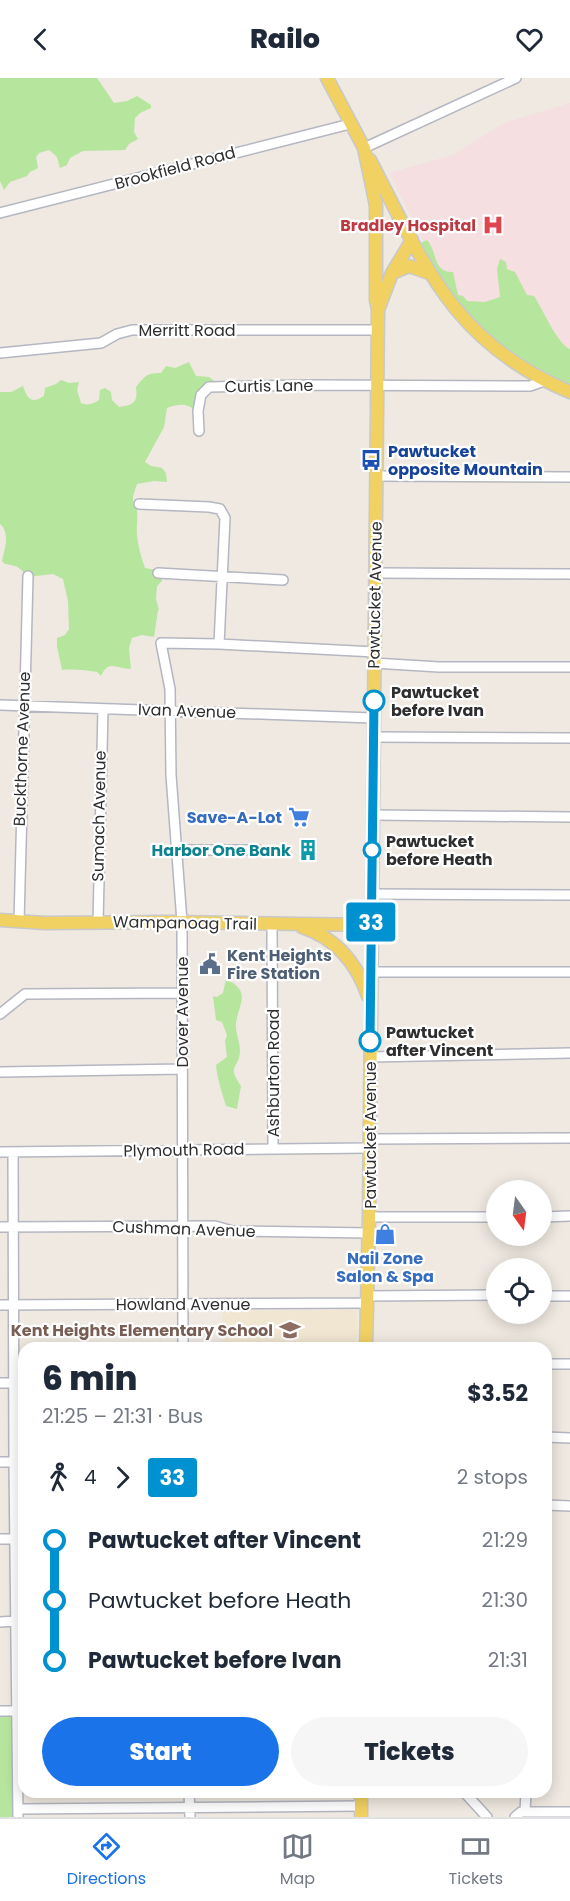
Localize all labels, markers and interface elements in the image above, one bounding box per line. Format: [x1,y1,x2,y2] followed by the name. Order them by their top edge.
[250,20,320,57] text: Railo
[24,23,57,56] icon: back
[513,23,546,56] icon: heart
[112,141,238,195] street label: Brookfield Road
[481,213,505,237] hospital icon: Bradley Hospital
[340,214,476,237] place label: Bradley Hospital
[138,319,236,342] street label: Merritt Road
[224,374,314,398] street label: Curtis Lane
[388,440,543,481] place label: Pawtucket opposite Mountain
[359,448,383,472] bus stop icon: Pawtucket opposite Mountain
[362,521,388,669] street label: Pawtucket Avenue
[8,671,36,827] street label: Buckthorne Avenue
[391,681,484,722] place label: Pawtucket before Ivan
[363,690,385,712] marker: Pawtucket before Ivan
[137,698,237,724] street label: Ivan Avenue
[86,750,112,882] street label: Sumach Avenue
[287,805,311,829] supermarket icon: Save-A-Lot
[187,806,282,829] place label: Save-A-Lot
[386,830,492,871] place label: Pawtucket before Heath
[296,838,320,862] building icon: Harbor One Bank
[152,839,291,862] place label: Harbor One Bank
[363,841,381,859] marker: Pawtucket before Heath
[344,902,398,942] line badge: 33
[358,908,384,937] text: 33
[113,910,257,936] street label: Wampanoag Trail
[227,944,332,985] place label: Kent Heights Fire Station
[198,952,222,976] public building icon: Kent Heights Fire Station
[171,957,194,1067] street label: Dover Avenue
[262,1009,285,1137] street label: Ashburton Road
[386,1021,493,1062] place label: Pawtucket after Vincent
[359,1030,381,1052] marker: Pawtucket after Vincent
[359,1061,382,1209] street label: Pawtucket Avenue
[123,1137,245,1163] street label: Plymouth Road
[486,1180,552,1246] north arrow
[486,1180,552,1324] map controls
[112,1215,256,1243] street label: Cushman Avenue
[373,1222,397,1246] shop icon: Nail Zone Salon & Spa
[336,1247,434,1288] place label: Nail Zone Salon & Spa
[486,1258,552,1324] button: locate
[116,1293,250,1316] street label: Howland Avenue
[278,1318,302,1342] school or university icon: Kent Heights Elementary School
[11,1319,273,1342] place label: Kent Heights Elementary School
[42,1355,137,1402] text: 6 min
[467,1378,528,1409] text: $3.52
[42,1402,203,1430] text: 21:25 – 21:31 · Bus
[42,1461,75,1494] icon: walk
[106,1461,139,1494] icon: forward
[84,1463,97,1491] text: 4
[160,1463,185,1492] text: 33
[457,1463,528,1491] text: 2 stops
[88,1525,361,1556] text: Pawtucket after Vincent
[482,1526,528,1554] text: 21:29
[88,1585,351,1616] text: Pawtucket before Heath
[482,1586,528,1614] text: 21:30
[88,1645,342,1676] text: Pawtucket before Ivan
[488,1646,528,1674] text: 21:31
[42,1717,279,1786] button: Start
[291,1717,528,1786] button: Tickets
[67,1830,146,1891] tab: Directions
[280,1830,315,1891] tab: Map
[449,1830,503,1891] tab: Tickets

